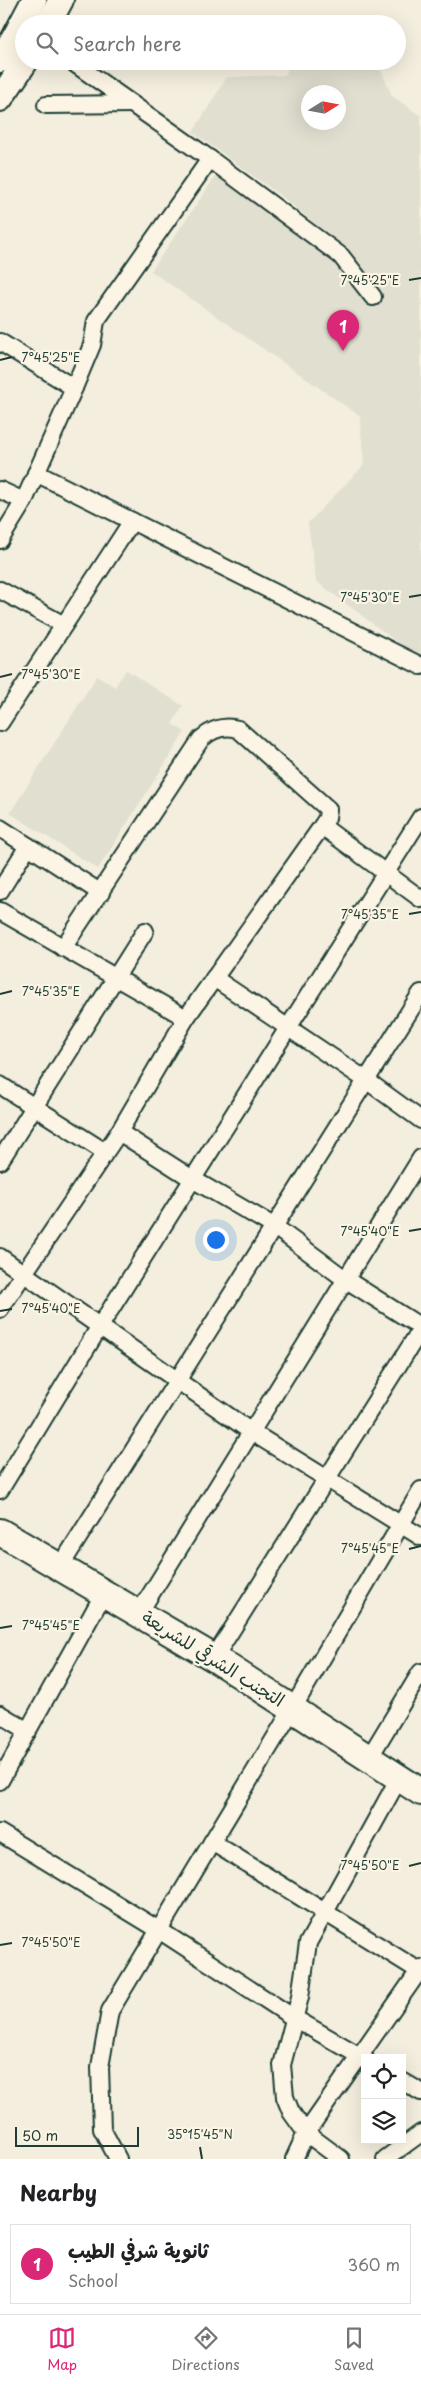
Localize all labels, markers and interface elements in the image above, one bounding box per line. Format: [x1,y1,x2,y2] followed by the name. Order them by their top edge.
[15,15,406,70] search box
[33,29,61,57] icon: search
[73,29,182,57] text: Search here
[301,85,346,130] north arrow
[341,271,399,289] text: 7°45'25"E
[327,310,359,351] pin: 1
[22,348,80,366] text: 7°45'25"E
[340,588,400,606] text: 7°45'30"E
[21,665,81,683] text: 7°45'30"E
[341,905,399,923] text: 7°45'35"E
[22,982,80,1000] text: 7°45'35"E
[340,1222,400,1240] text: 7°45'40"E
[203,1227,229,1253] your location
[21,1299,81,1317] text: 7°45'40"E
[341,1539,399,1557] text: 7°45'45"E
[137,1603,290,1713] street label: التجنب الشرقي للشريعة
[22,1616,80,1634] text: 7°45'45"E
[341,1856,399,1874] text: 7°45'50"E
[22,1933,80,1951] text: 7°45'50"E
[361,2054,406,2144] map controls
[361,2054,406,2099] button: locate
[361,2099,406,2144] button: layers
[15,2124,139,2147] scale bar
[22,2125,58,2146] text: 50 m
[167,2125,233,2143] text: 35°15'45"N
[20,2176,97,2208] text: Nearby
[68,2236,208,2264] text: ثانوية شرفي الطيب
[33,2252,41,2276] text: 1
[348,2252,400,2276] text: 360 m
[68,2268,118,2292] text: School
[47,2324,77,2375] tab: Map
[172,2324,240,2375] tab: Directions
[334,2324,374,2375] tab: Saved

